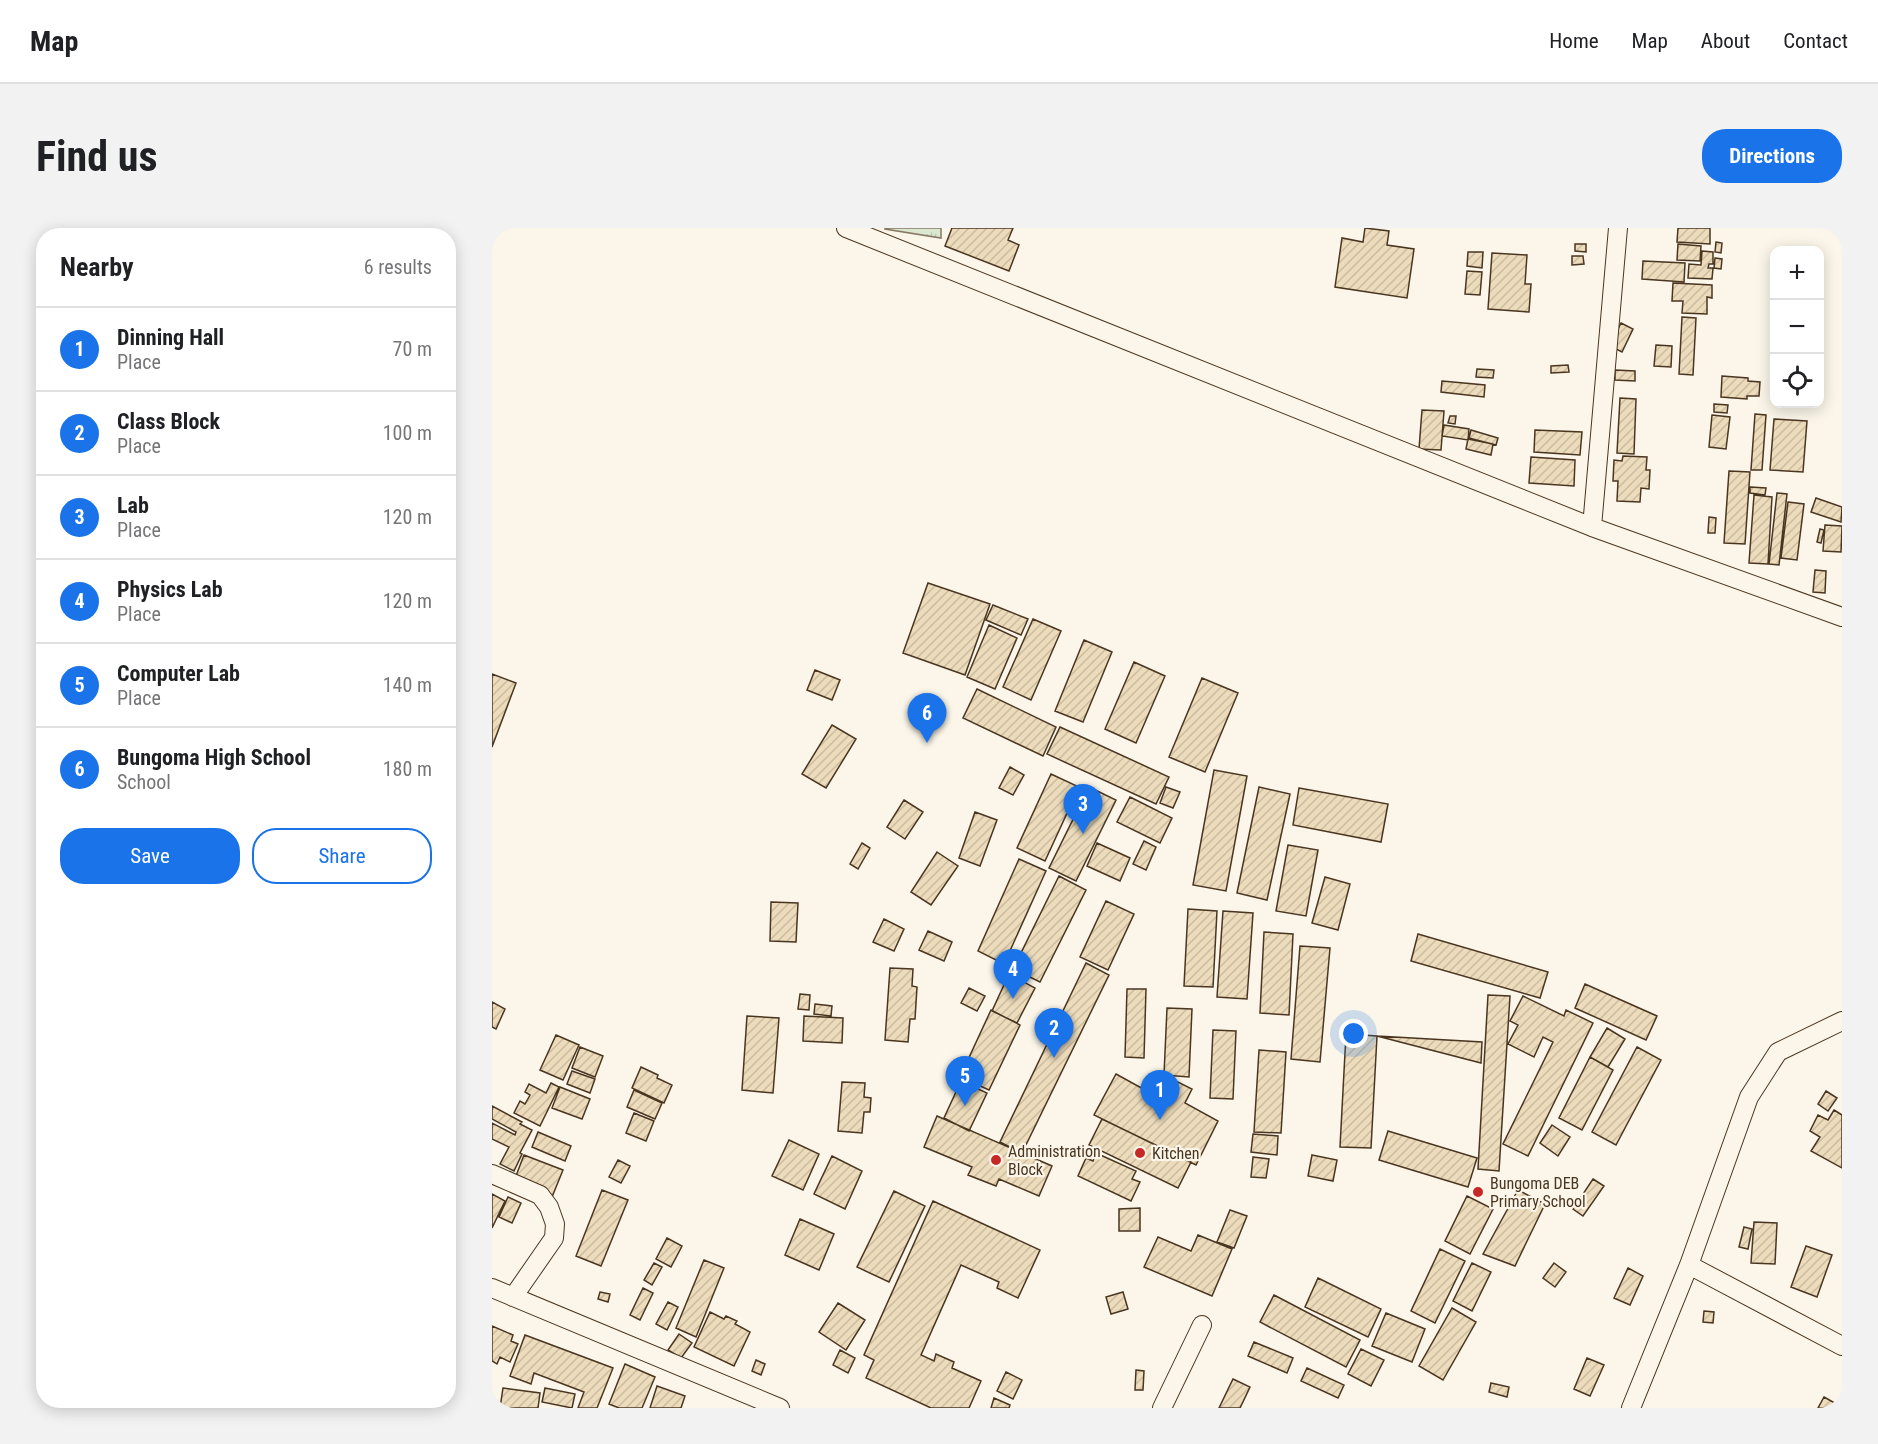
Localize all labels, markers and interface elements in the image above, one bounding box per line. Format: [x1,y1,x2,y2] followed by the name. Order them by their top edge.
[30,25,78,58] text: Map
[1549,29,1599,53] text: Home
[1632,29,1668,53] text: Map
[1701,29,1750,53] text: About
[1783,29,1848,53] text: Contact
[1702,129,1842,183] button: Directions
[36,132,157,181] text: Find us
[1770,246,1824,408] map controls
[1770,246,1824,300] button: +
[60,252,134,282] text: Nearby
[364,255,432,279] text: 6 results
[1770,300,1824,354] button: −
[117,325,224,350] text: Dinning Hall
[74,337,85,361] text: 1
[393,337,432,361] text: 70 m
[117,350,161,374] text: Place
[1770,354,1824,408] button: locate
[117,409,220,434] text: Class Block
[74,421,85,445] text: 2
[383,421,432,445] text: 100 m
[117,434,161,458] text: Place
[117,493,149,518] text: Lab
[74,505,85,529] text: 3
[383,505,432,529] text: 120 m
[117,518,161,542] text: Place
[117,577,223,602] text: Physics Lab
[74,589,85,613] text: 4
[383,589,432,613] text: 120 m
[117,602,161,626] text: Place
[117,661,240,686] text: Computer Lab
[74,673,85,697] text: 5
[383,673,432,697] text: 140 m
[117,686,161,710] text: Place
[908,694,946,743] pin: 6
[117,745,311,770] text: Bungoma High School
[74,757,85,781] text: 6
[383,757,432,781] text: 180 m
[117,770,171,794] text: School
[1064,784,1102,834] pin: 3
[60,828,240,884] button: Save
[252,828,432,884] button: Share
[994,950,1032,999] pin: 4
[1034,1008,1074,1058] pin: 2
[1339,1019,1368,1048] your location
[946,1056,984,1106] pin: 5
[1140,1070,1180,1120] pin: 1
[1008,1142,1101,1179] place label: Administration Block
[1152,1144,1200,1163] place label: Kitchen
[1133,1146,1147,1160] marker: Kitchen
[989,1153,1003,1167] marker: Administration Block
[1490,1174,1586,1211] place label: Bungoma DEB Primary School
[1471,1185,1485,1199] marker: Bungoma DEB Primary School

